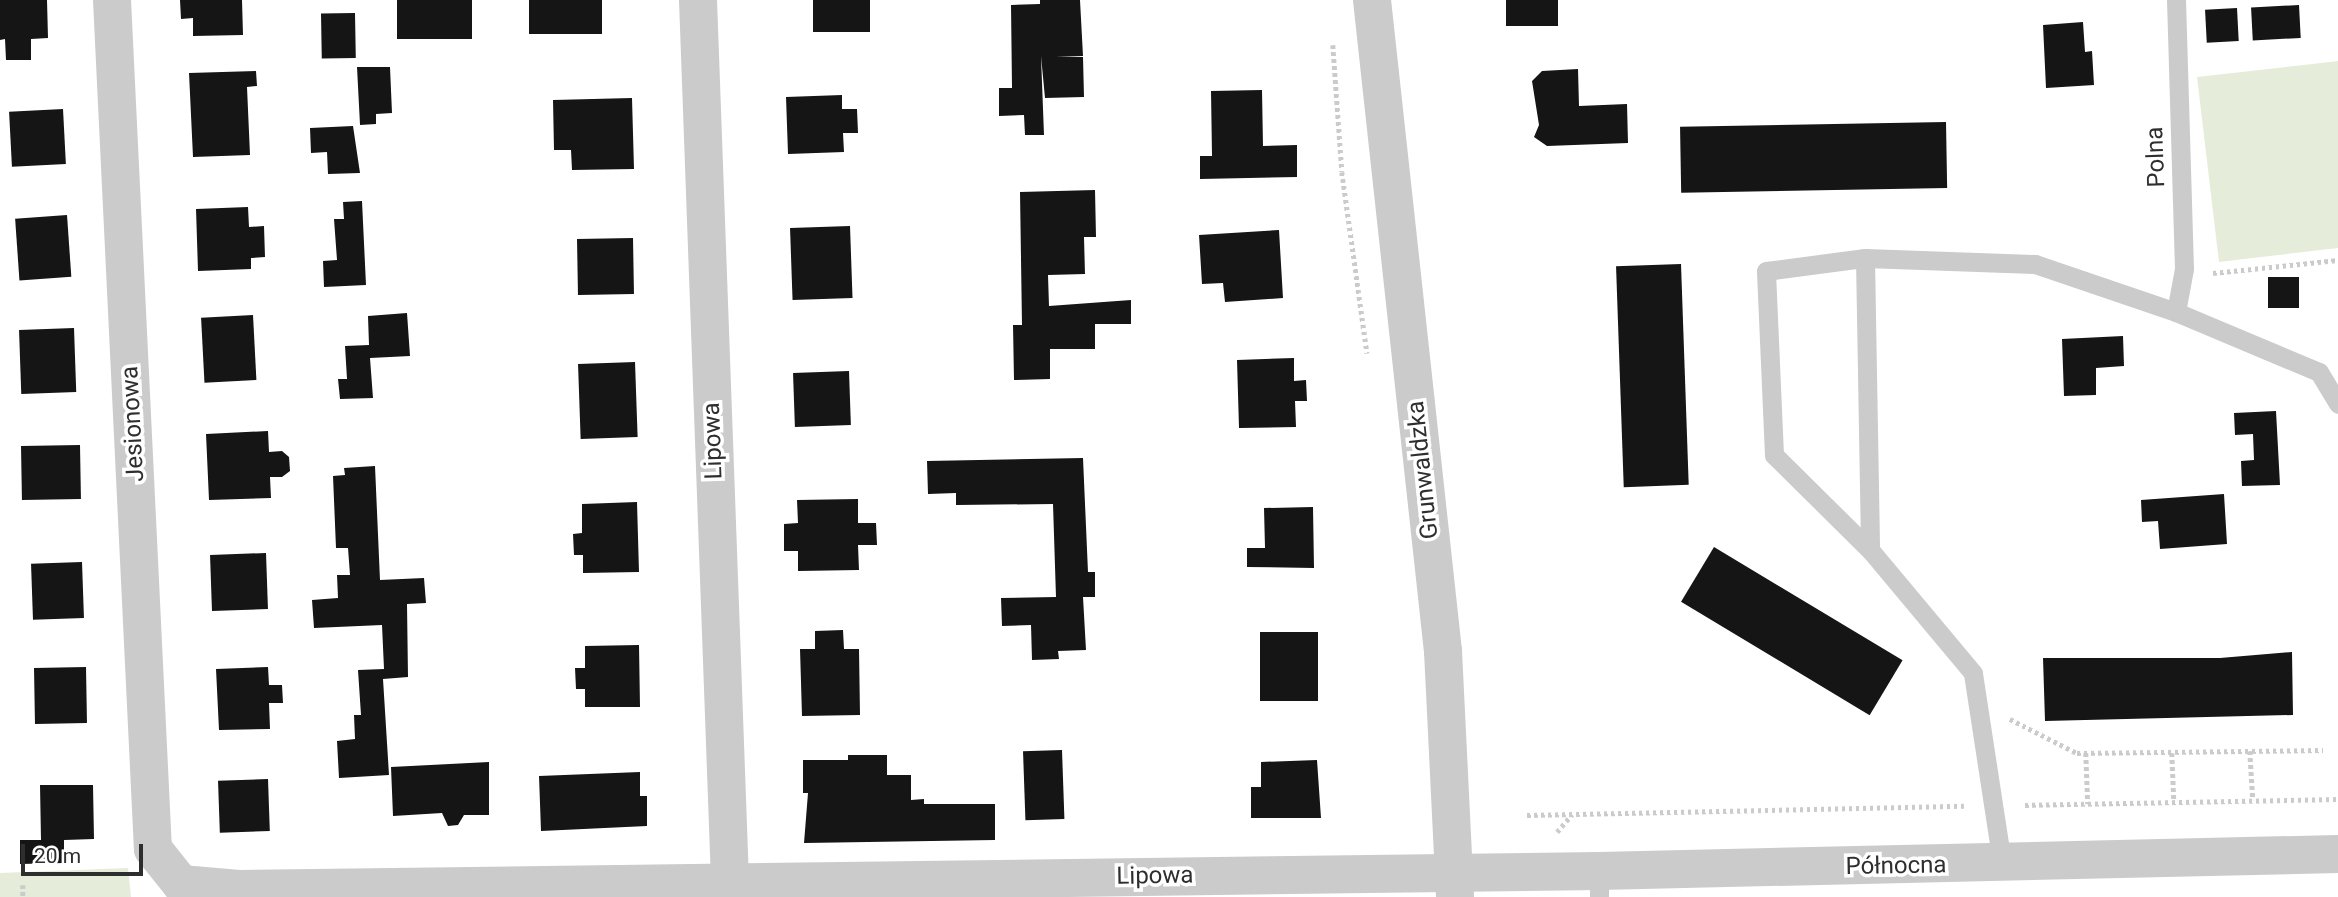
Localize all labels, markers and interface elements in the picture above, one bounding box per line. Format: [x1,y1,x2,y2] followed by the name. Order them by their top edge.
[2141,126,2171,188] street label: Polna
[116,365,150,483] street label: Jesionowa
[1401,400,1445,540] street label: Grunwaldzka
[697,402,729,480] street label: Lipowa
[24,830,147,874] scale bar
[34,844,81,868] text: 20 m
[1845,851,1947,881] street label: Północna
[1116,861,1194,891] street label: Lipowa

